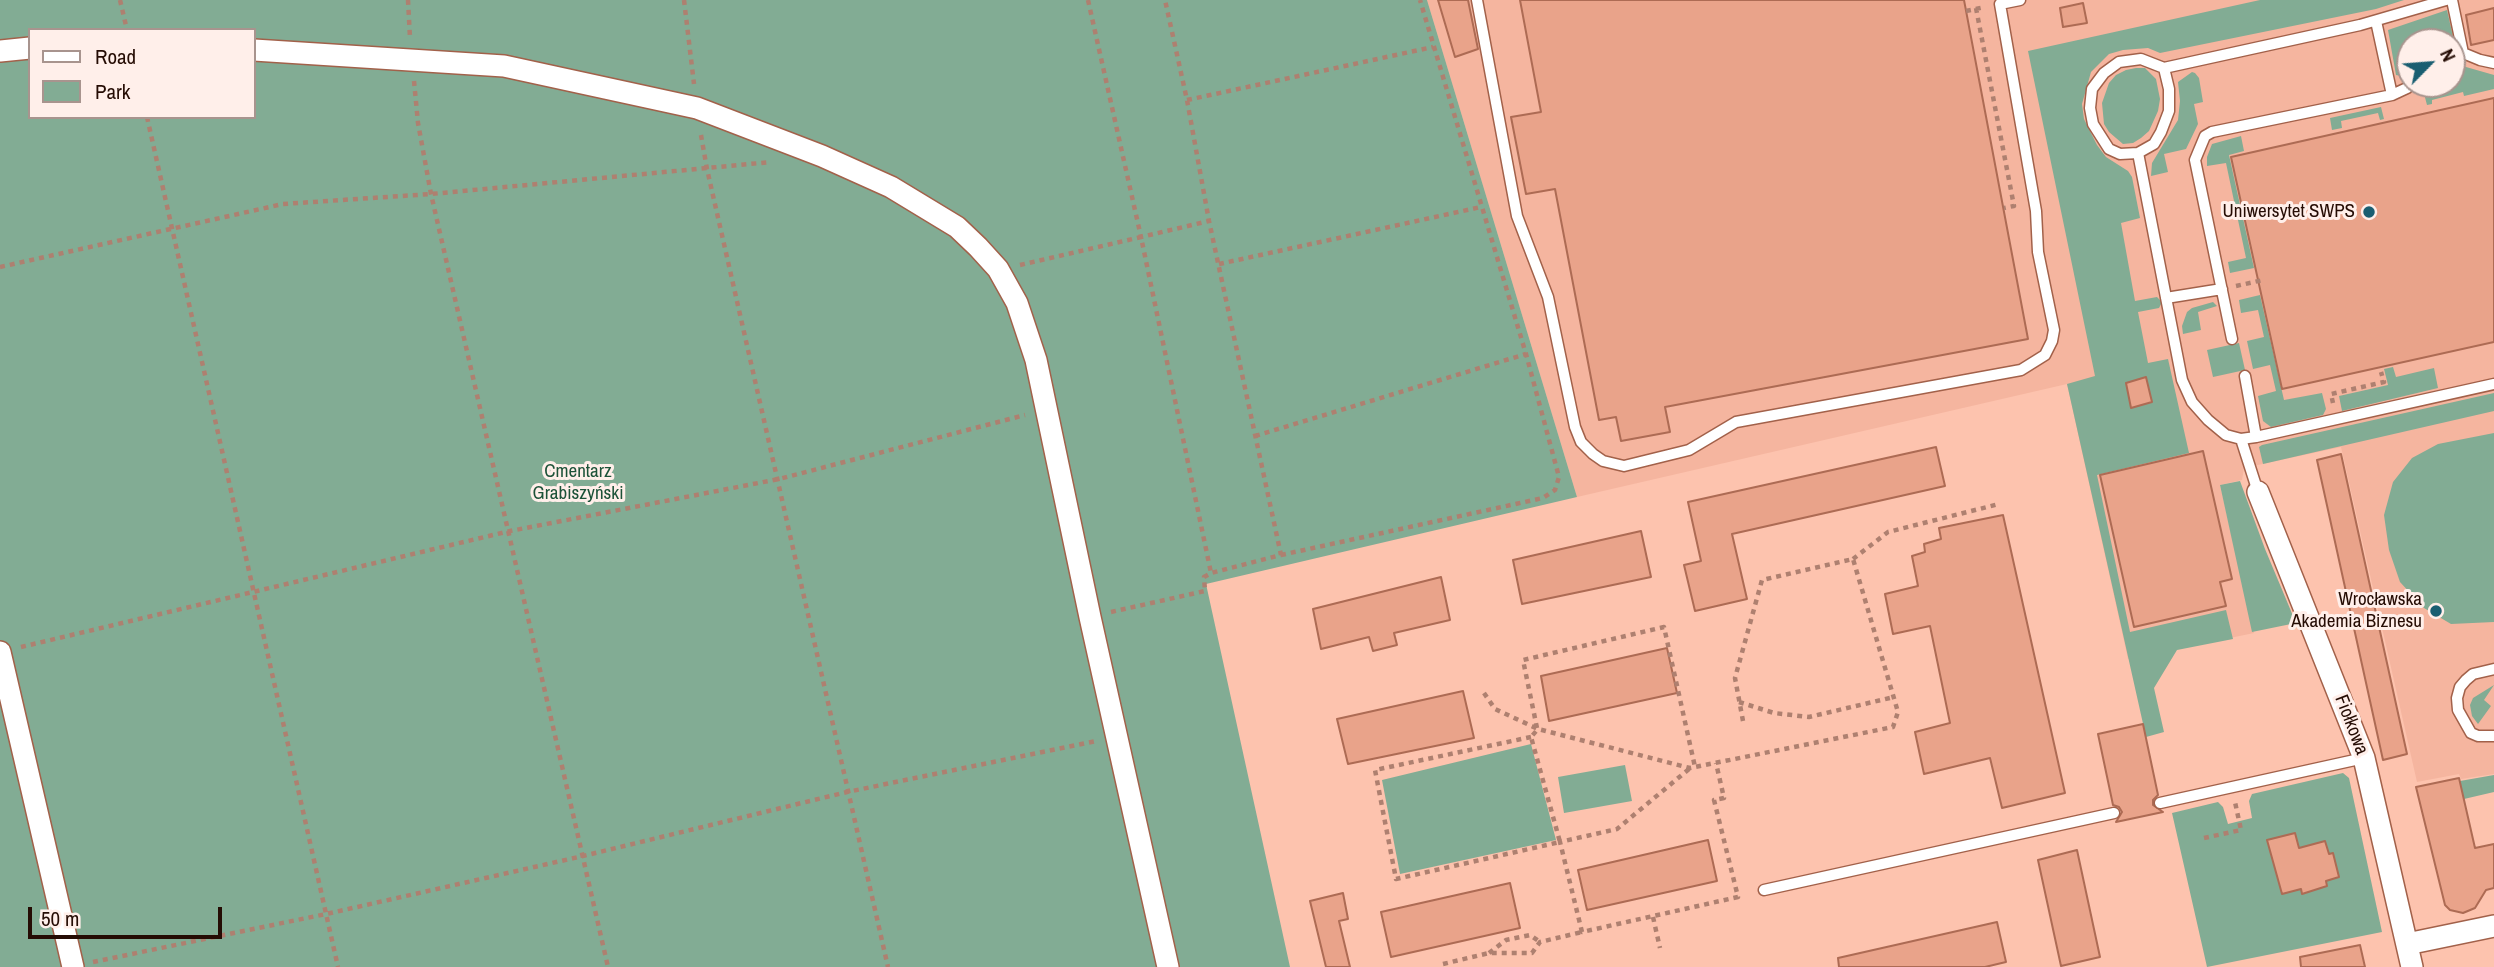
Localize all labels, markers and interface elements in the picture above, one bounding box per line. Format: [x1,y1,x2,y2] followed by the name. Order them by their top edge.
[28,28,256,119] legend
[2396,28,2466,98] north arrow
[95,42,136,71] text: Road
[2434,44,2462,66] text: N
[95,77,130,106] text: Park
[2223,201,2355,223] place label: Uniwersytet SWPS
[2361,204,2377,220] marker: Uniwersytet SWPS
[533,461,623,505] park label: Cmentarz Grabiszyński
[2291,589,2422,633] place label: Wrocławska Akademia Biznesu
[2428,603,2444,619] marker: Wrocławska Akademia Biznesu
[2329,692,2373,758] street label: Fiołkowa
[32,894,226,938] scale bar
[41,904,79,933] text: 50 m

